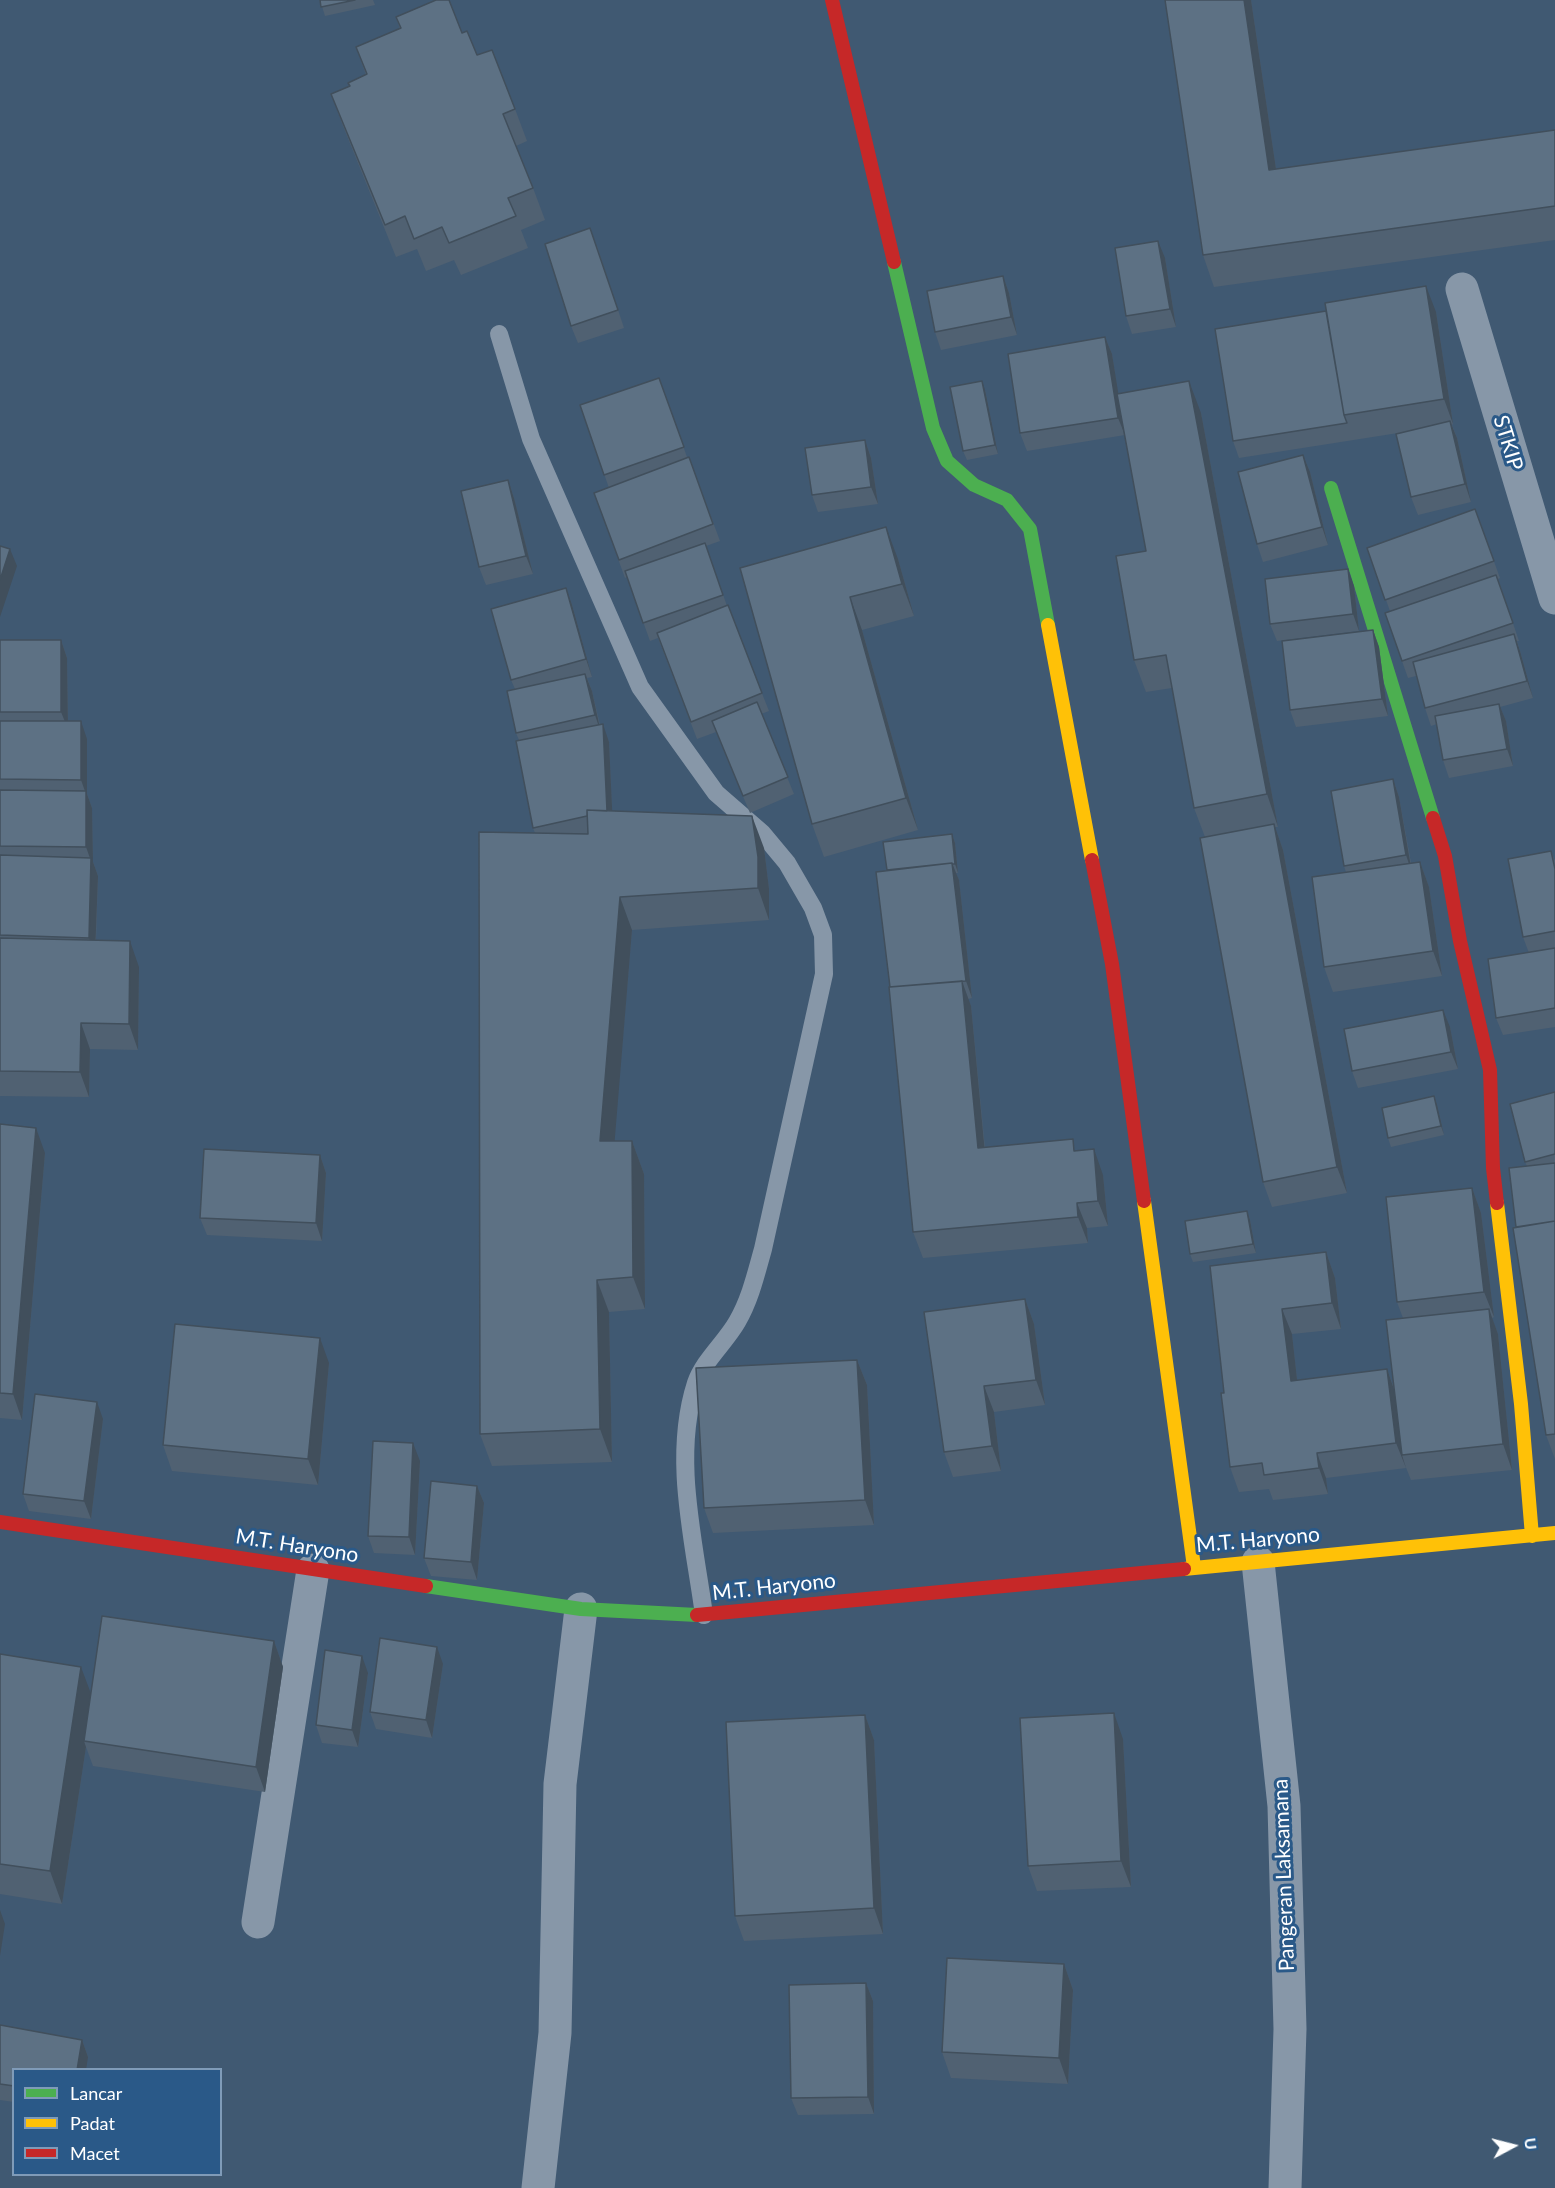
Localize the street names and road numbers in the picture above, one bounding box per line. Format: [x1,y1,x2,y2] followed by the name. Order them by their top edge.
[1488,412,1528,474] street label: STKIP
[1195,1522,1321,1558] street label: M.T. Haryono
[234,1524,360,1568] street label: M.T. Haryono
[711,1568,837,1606] street label: M.T. Haryono
[1268,1778,1300,1972] street label: Pangeran Laksamana

